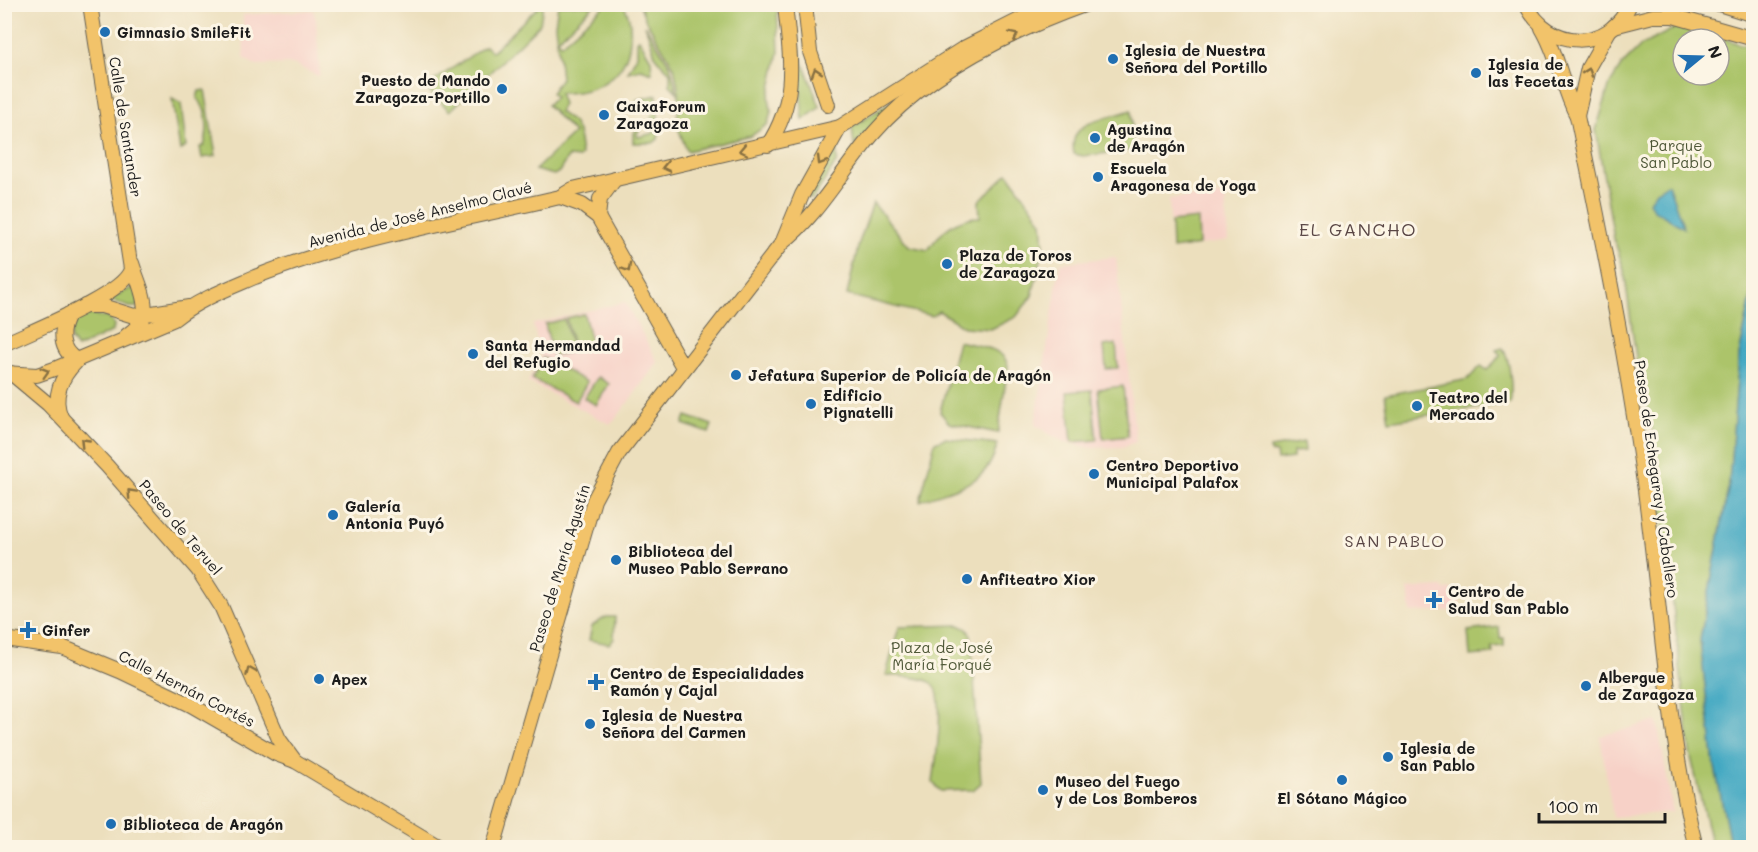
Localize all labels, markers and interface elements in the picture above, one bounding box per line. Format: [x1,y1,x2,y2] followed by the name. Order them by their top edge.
[117,22,252,42] place label: Gimnasio SmileFit
[98,25,112,39] marker: Gimnasio SmileFit
[1671,27,1731,87] north arrow
[1008,32,1019,44] one-way arrow
[1125,40,1267,77] place label: Iglesia de Nuestra Señora del Portillo
[1704,43,1728,61] text: N
[1106,52,1120,66] marker: Iglesia de Nuestra Señora del Portillo
[1488,54,1574,91] place label: Iglesia de las Fecetas
[105,55,147,199] street label: Calle de Santander
[1469,66,1483,80] marker: Iglesia de las Fecetas
[811,67,823,78] one-way arrow
[1580,67,1593,78] one-way arrow
[355,70,490,107] place label: Puesto de Mando Zaragoza-Portillo
[495,82,509,96] marker: Puesto de Mando Zaragoza-Portillo
[616,96,706,133] place label: CaixaForum Zaragoza
[597,108,611,122] marker: CaixaForum Zaragoza
[1107,119,1185,156] place label: Agustina de Aragón
[1088,131,1102,145] marker: Agustina de Aragón
[1640,135,1712,172] park label: Parque San Pablo
[738,143,748,156] one-way arrow
[817,155,829,165] one-way arrow
[1110,158,1256,195] place label: Escuela Aragonesa de Yoga
[662,160,672,173] one-way arrow
[1091,170,1105,184] marker: Escuela Aragonesa de Yoga
[306,176,534,252] street label: Avenida de José Anselmo Clavé
[1299,217,1417,241] district label: EL GANCHO
[959,245,1072,282] place label: Plaza de Toros de Zaragoza
[940,257,954,271] marker: Plaza de Toros de Zaragoza
[619,262,631,272] one-way arrow
[485,335,621,372] place label: Santa Hermandad del Refugio
[466,347,480,361] marker: Santa Hermandad del Refugio
[1630,359,1684,599] street label: Paseo de Echegaray y Caballero
[748,365,1051,385] place label: Jefatura Superior de Policía de Aragón
[39,367,50,379] one-way arrow
[729,368,743,382] marker: Jefatura Superior de Policía de Aragón
[823,385,894,422] place label: Edificio Pignatelli
[1429,387,1507,424] place label: Teatro del Mercado
[804,397,818,411] marker: Edificio Pignatelli
[1410,399,1424,413] marker: Teatro del Mercado
[81,439,92,450] one-way arrow
[1106,455,1239,492] place label: Centro Deportivo Municipal Palafox
[1087,467,1101,481] marker: Centro Deportivo Municipal Palafox
[135,475,227,579] street label: Paseo de Teruel
[524,482,594,654] street label: Paseo de María Agustín
[127,489,138,499] one-way arrow
[345,496,444,533] place label: Galería Antonia Puyó
[326,508,340,522] marker: Galería Antonia Puyó
[1344,530,1446,551] district label: SAN PABLO
[628,541,788,578] place label: Biblioteca del Museo Pablo Serrano
[609,553,623,567] marker: Biblioteca del Museo Pablo Serrano
[979,569,1096,589] place label: Anfiteatro Xior
[960,572,974,586] marker: Anfiteatro Xior
[1448,581,1569,618] place label: Centro de Salud San Pablo
[1425,591,1443,609] marker: Centro de Salud San Pablo
[42,620,91,640] place label: Ginfer
[19,621,37,639] marker: Ginfer
[891,637,993,674] park label: Plaza de José María Forqué
[115,645,259,731] street label: Calle Hernán Cortés
[610,663,804,700] place label: Centro de Especialidades Ramón y Cajal
[245,666,257,677] one-way arrow
[1598,667,1694,704] place label: Albergue de Zaragoza
[331,669,368,689] place label: Apex
[312,672,326,686] marker: Apex
[587,673,605,691] marker: Centro de Especialidades Ramón y Cajal
[1579,679,1593,693] marker: Albergue de Zaragoza
[602,705,746,742] place label: Iglesia de Nuestra Señora del Carmen
[583,717,597,731] marker: Iglesia de Nuestra Señora del Carmen
[1400,738,1475,775] place label: Iglesia de San Pablo
[1381,750,1395,764] marker: Iglesia de San Pablo
[1055,771,1197,808] place label: Museo del Fuego y de Los Bomberos
[1335,773,1349,787] marker: El Sótano Mágico
[1036,783,1050,797] marker: Museo del Fuego y de Los Bomberos
[1539,786,1665,824] scale bar
[1277,788,1407,808] place label: El Sótano Mágico
[1548,794,1598,818] text: 100 m
[123,814,283,834] place label: Biblioteca de Aragón
[104,817,118,831] marker: Biblioteca de Aragón

